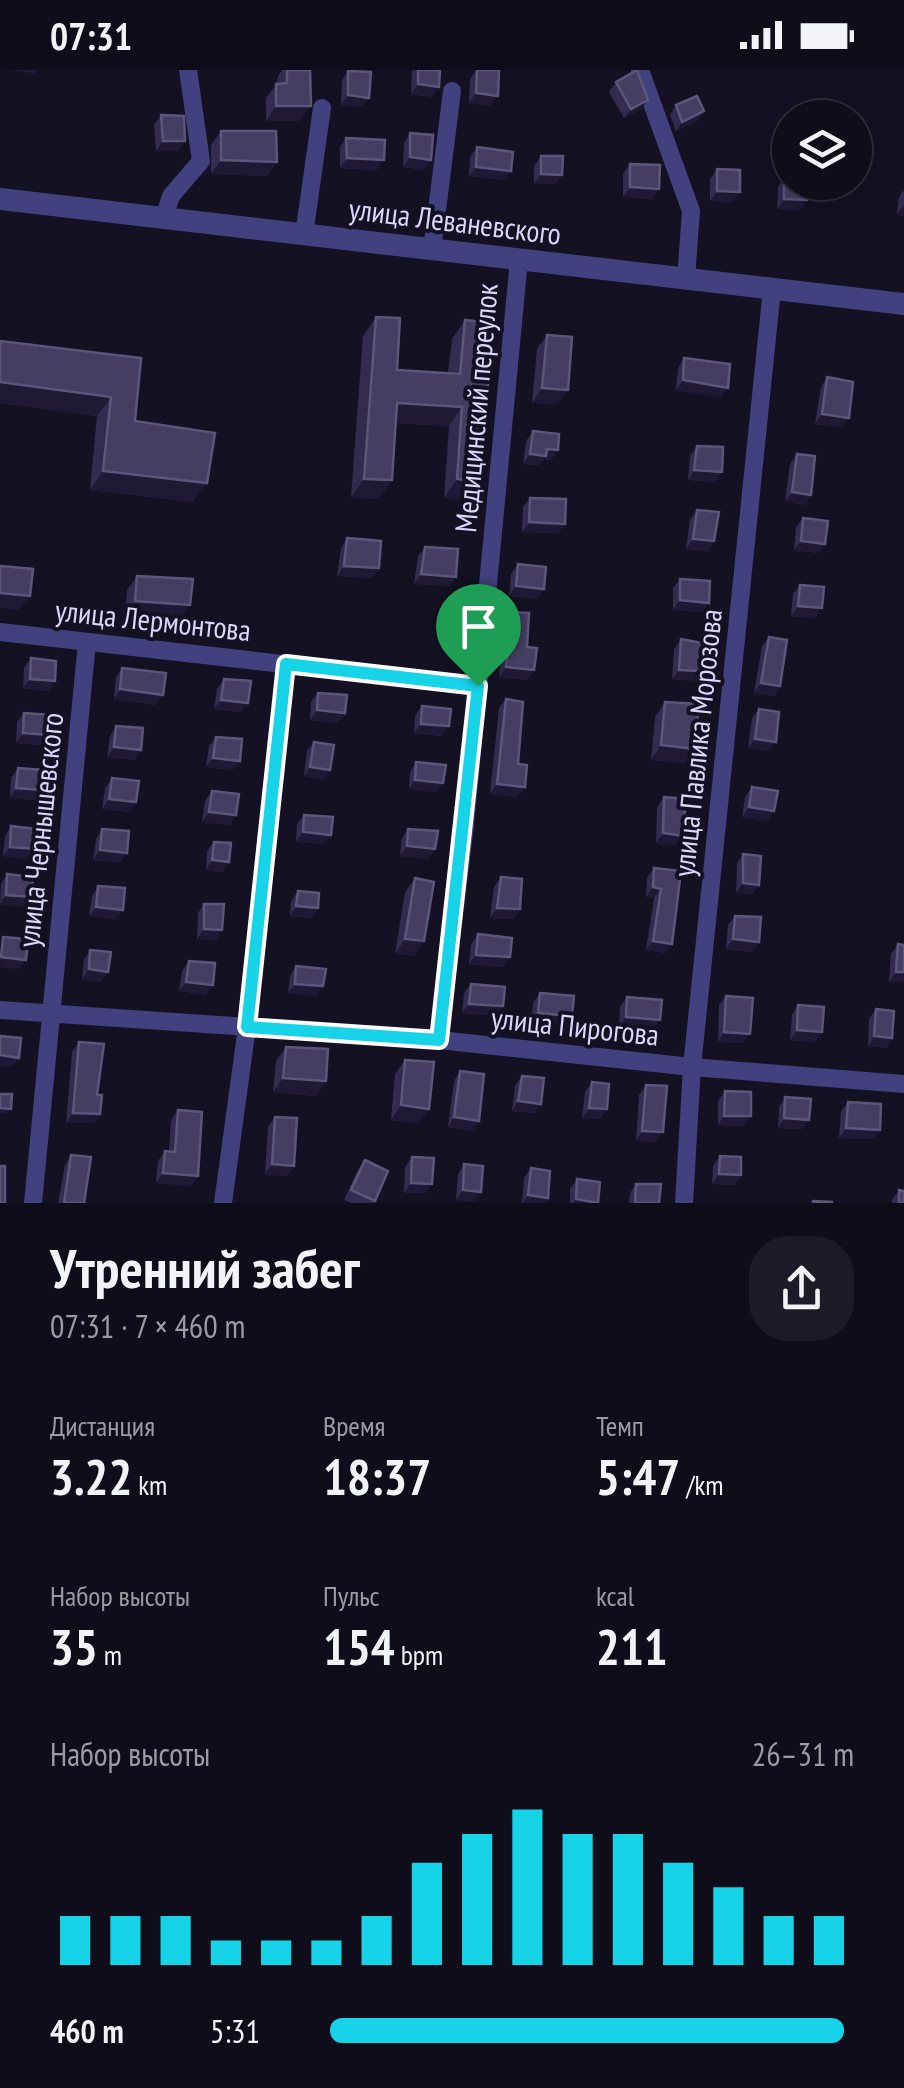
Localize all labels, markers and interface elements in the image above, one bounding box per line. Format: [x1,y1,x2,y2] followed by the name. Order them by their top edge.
[50,11,132,60] text: 07:31
[772,100,872,200] map controls
[772,100,872,200] button: layers
[347,188,563,253] street label: улица Леваневского
[445,281,506,534] street label: Медицинский переулок
[436,584,521,687] pin
[53,590,253,649] street label: улица Лермонтова
[451,599,506,654] icon: arrive
[663,607,730,879] street label: улица Павлика Морозова
[8,711,71,949] street label: улица Чернышевского
[489,997,661,1054] street label: улица Пирогова
[50,1232,360,1303] text: Утренний забег
[749,1236,854,1341] button: share
[50,1305,245,1347] text: 07:31 · 7 × 460 m
[50,1407,155,1444] text: Дистанция
[323,1407,385,1444] text: Время
[596,1407,644,1444] text: Темп
[50,1444,132,1509] text: 3.22
[323,1444,431,1509] text: 18:37
[596,1444,680,1509] text: 5:47
[132,1466,167,1503] text: km
[680,1466,724,1503] text: /km
[50,1577,190,1614] text: Набор высоты
[323,1577,380,1614] text: Пульс
[596,1577,634,1614] text: kcal
[50,1614,98,1679] text: 35
[323,1614,395,1679] text: 154
[596,1614,668,1679] text: 211
[98,1636,122,1673] text: m
[395,1636,443,1673] text: bpm
[50,1733,210,1775] text: Набор высоты
[752,1733,854,1775] text: 26–31 m
[50,2010,124,2052] text: 460 m
[210,2010,260,2052] text: 5:31

